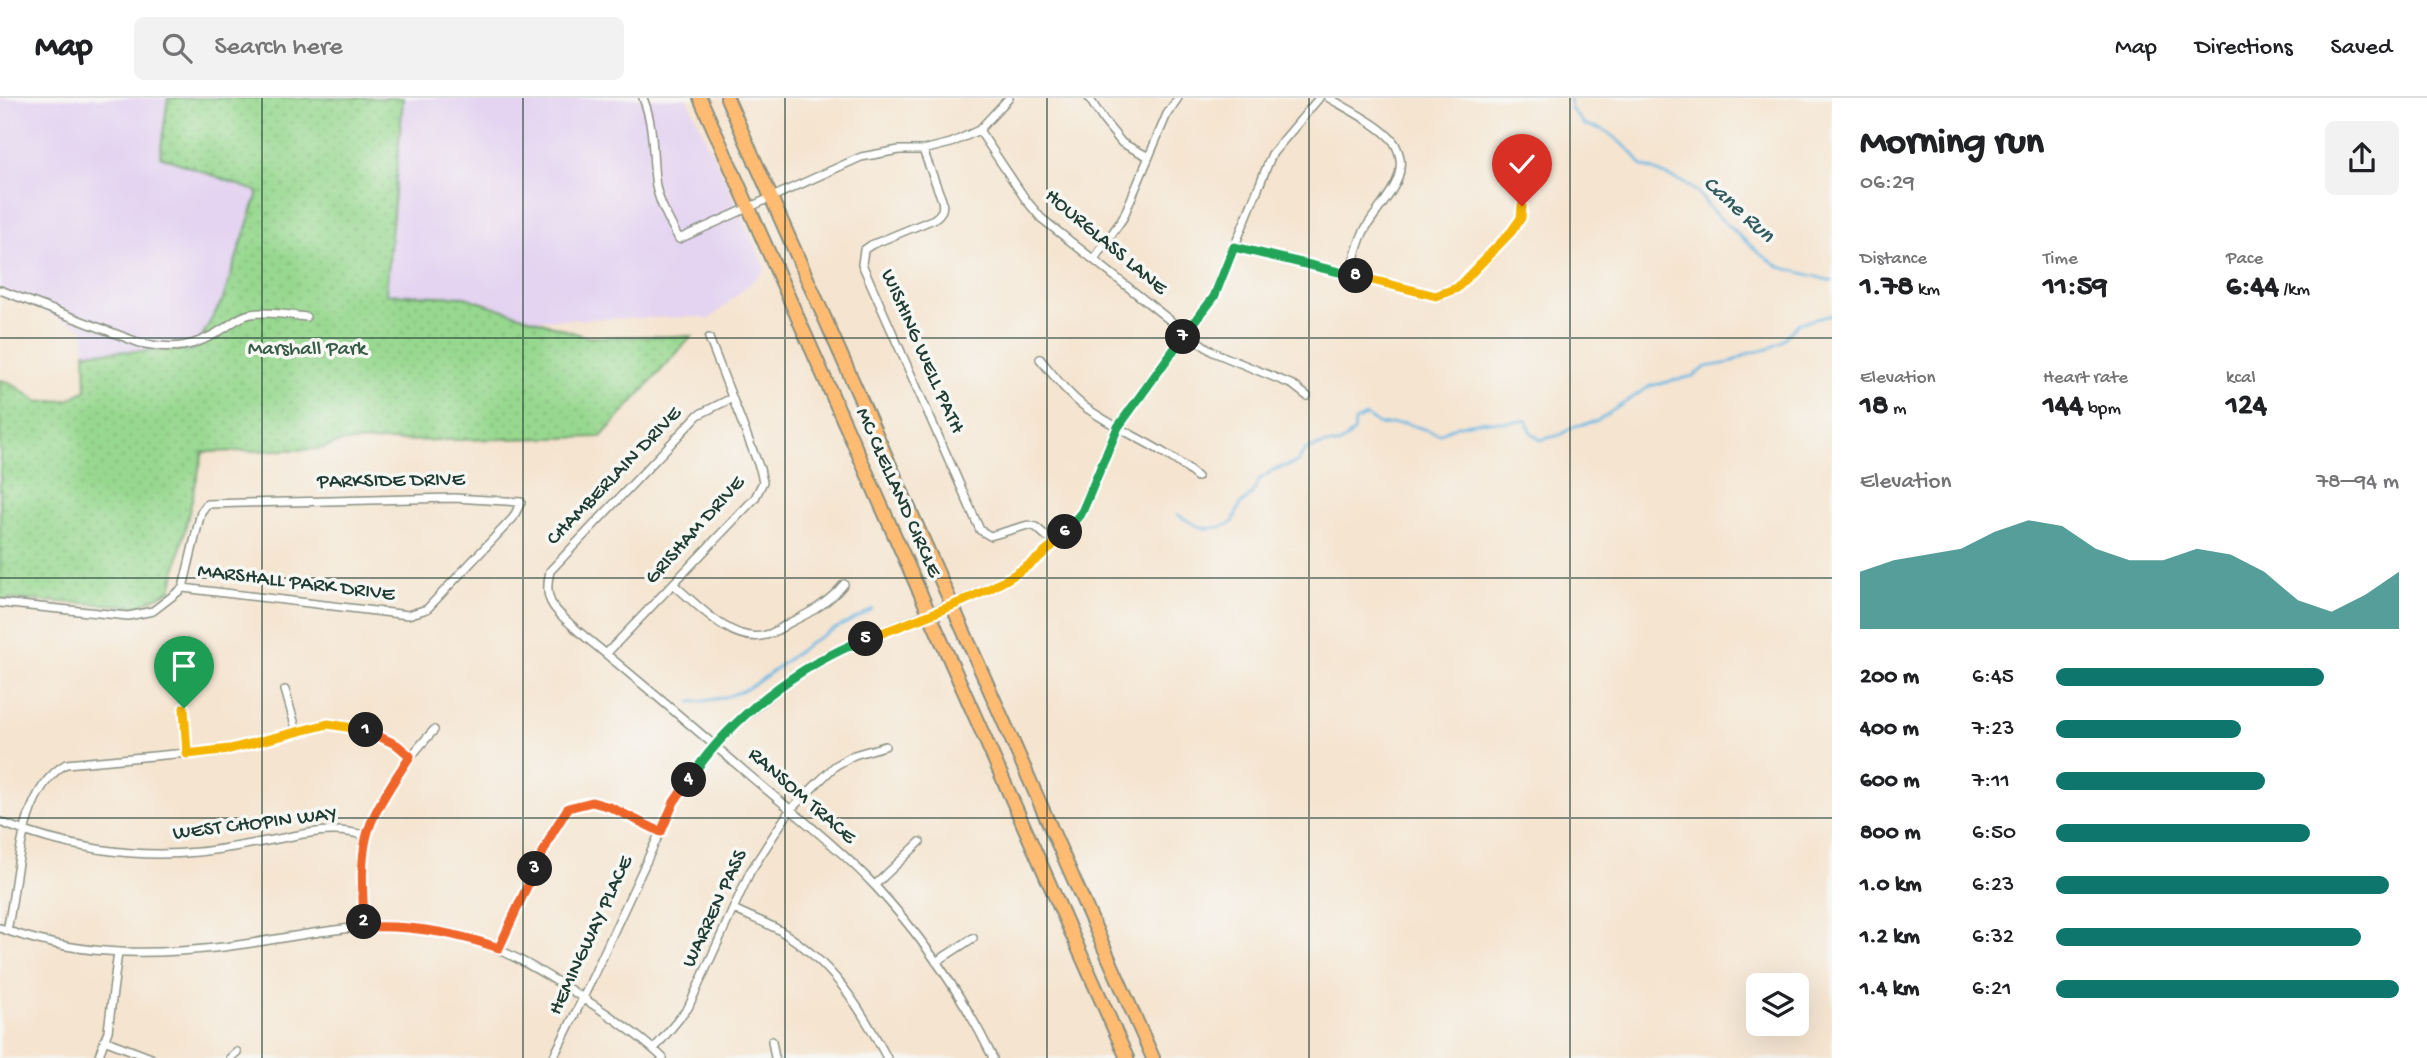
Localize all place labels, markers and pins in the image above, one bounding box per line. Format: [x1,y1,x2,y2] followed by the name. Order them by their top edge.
[1492,134,1552,206] pin
[1338,258,1374,294] pin: 8
[1166,320,1200,354] pin: 7
[1048,514,1082,550] pin: 6
[848,622,884,656] pin: 5
[154,636,214,708] pin
[348,712,384,748] pin: 1
[672,762,706,798] pin: 4
[518,852,552,886] pin: 3
[346,904,382,940] pin: 2

